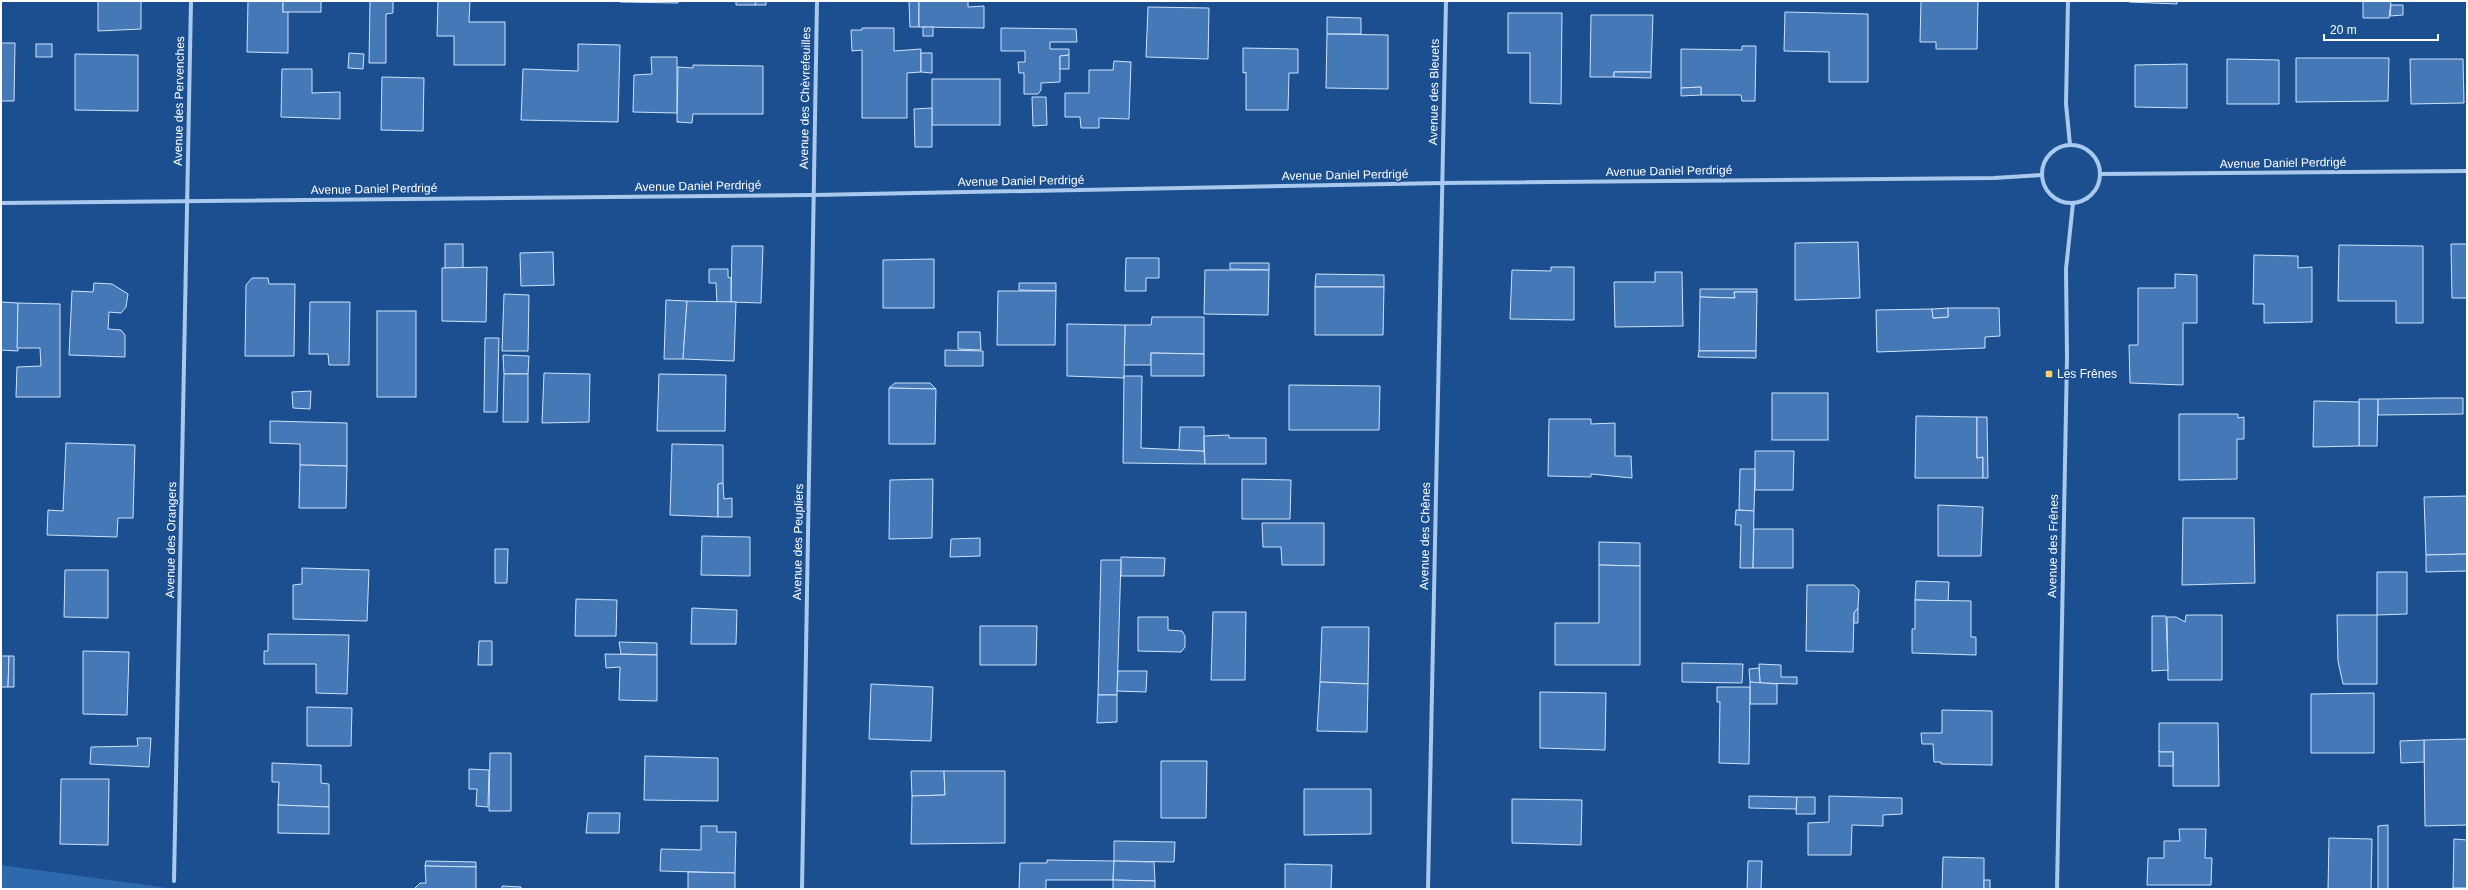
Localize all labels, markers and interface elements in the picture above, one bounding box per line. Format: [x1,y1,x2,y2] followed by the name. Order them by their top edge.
[2324,16,2438,42] scale bar
[2330,23,2357,37] text: 20 m
[797,27,813,169] street label: Avenue des Chèvrefeuilles
[171,36,187,166] street label: Avenue des Pervenches
[1426,39,1442,145] street label: Avenue des Bleuets
[2220,155,2347,171] street label: Avenue Daniel Perdrigé
[1606,163,1733,179] street label: Avenue Daniel Perdrigé
[1282,167,1409,183] street label: Avenue Daniel Perdrigé
[958,173,1085,189] street label: Avenue Daniel Perdrigé
[635,178,762,194] street label: Avenue Daniel Perdrigé
[311,181,438,197] street label: Avenue Daniel Perdrigé
[2057,367,2117,381] place label: Les Frênes
[2044,369,2054,379] marker: Les Frênes
[163,482,179,598] street label: Avenue des Orangers
[1417,482,1433,590] street label: Avenue des Chênes
[790,484,806,600] street label: Avenue des Peupliers
[2045,494,2061,598] street label: Avenue des Frênes

